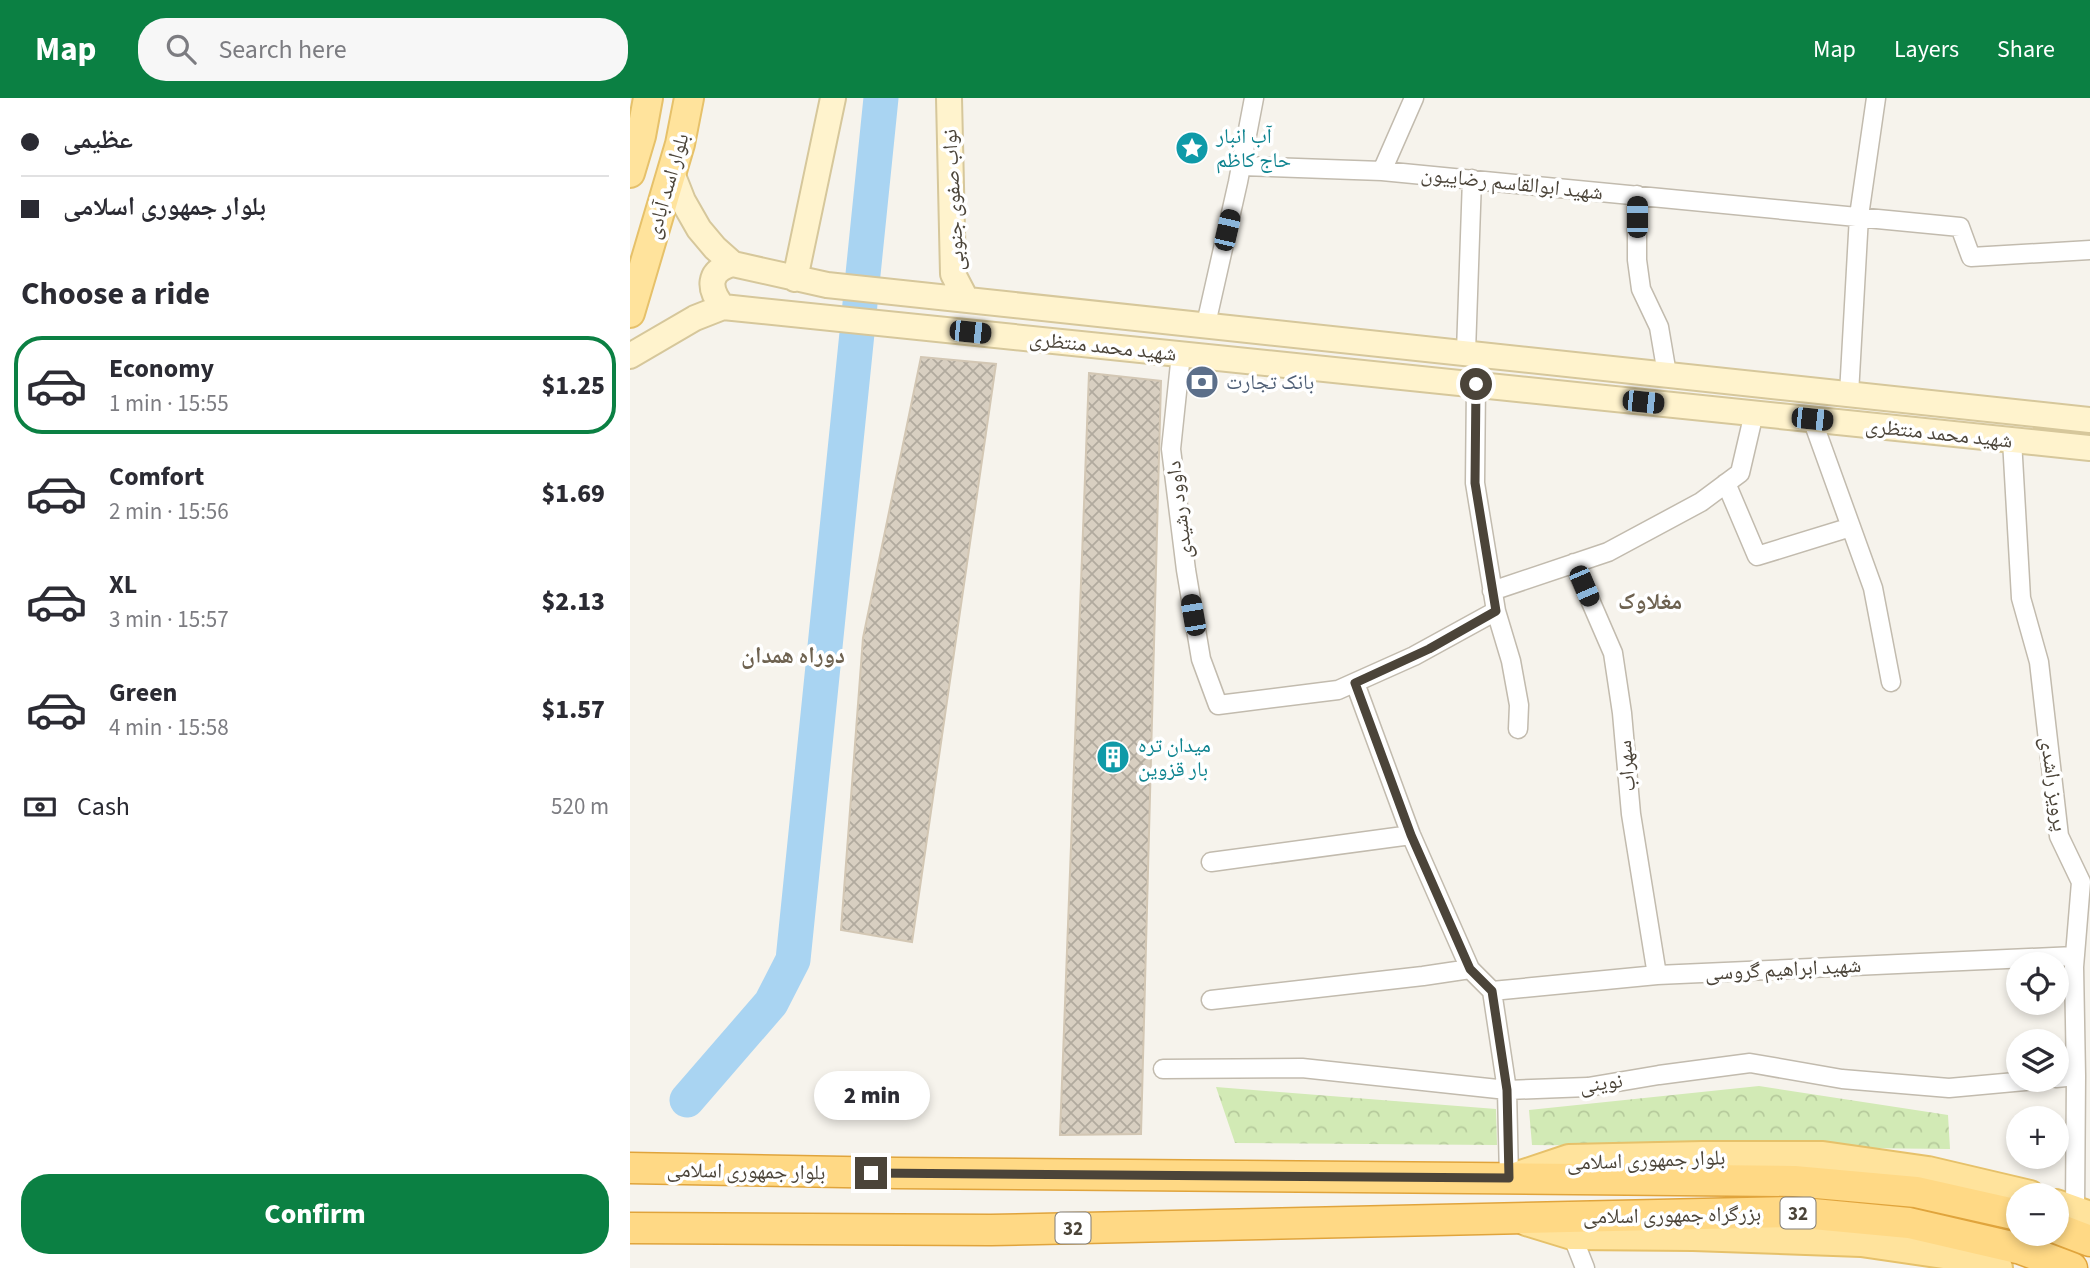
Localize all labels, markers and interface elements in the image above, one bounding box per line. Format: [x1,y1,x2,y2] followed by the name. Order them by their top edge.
[138,18,628,81] search box
[35,26,96,73] text: Map
[162,30,200,68] icon: search
[218,31,347,68] text: Search here
[1813,32,1856,67] text: Map
[1894,32,1959,67] text: Layers
[1997,32,2055,67] text: Share
[63,121,133,158] text: عظیمی
[1215,121,1291,175] place label: آب انبار حاج کاظم
[934,128,972,272] street label: نواب صفوی جنوبی
[1173,129,1211,167] place icon: آب انبار حاج کاظم
[638,130,696,242] street label: بلوار اسد آبادی
[1419,159,1605,207] street label: شهید ابوالقاسم رضاییون
[63,188,266,225] text: بلوار جمهوری اسلامی
[1627,196,1648,238] car
[1213,207,1242,253] car
[21,271,210,317] text: Choose a ride
[949,319,992,345] car
[1028,323,1178,369] street label: شهید محمد منتظری
[109,350,214,387] text: Economy
[25,354,88,417] icon: car
[1183,363,1221,401] bank icon: بانک تجارت
[541,367,605,404] text: $1.25
[1226,367,1314,397] place label: بانک تجارت
[1460,368,1492,400] route start
[109,387,229,420] text: 1 min · 15:55
[1622,389,1665,415] car
[1791,406,1834,432] car
[1864,410,2014,456] street label: شهید محمد منتظری
[109,458,204,495] text: Comfort
[1158,459,1200,561] street label: داوود رشیدی
[25,462,88,525] icon: car
[541,475,605,512] text: $1.69
[109,495,229,528] text: 2 min · 15:56
[1567,563,1602,609] car
[109,566,137,603] text: XL
[25,570,88,633] icon: car
[541,583,605,620] text: $2.13
[1618,585,1682,618] district label: مغلاوک
[1180,592,1207,638] car
[109,603,229,636] text: 3 min · 15:57
[741,639,845,672] district label: دوراه همدان
[109,674,177,711] text: Green
[25,678,88,741] icon: car
[541,691,605,728] text: $1.57
[109,711,229,744] text: 4 min · 15:58
[1138,730,1211,784] place label: میدان تره بار قزوین
[2033,735,2075,833] street label: پرویز راشدی
[1094,738,1132,776] building icon: میدان تره بار قزوین
[1609,739,1643,793] street label: سهراب
[21,788,59,826] icon: cash
[77,788,130,825] text: Cash
[551,790,609,823] text: 520 m
[1704,950,1862,988] street label: شهید ابراهیم گروسی
[2006,952,2069,1246] map controls
[2006,952,2069,1015] button: locate
[2006,1029,2069,1092] button: layers
[1577,1065,1625,1101] street label: نوینی
[813,1072,929,1121] callout: 2 min
[844,1079,900,1112] text: 2 min
[2006,1106,2069,1169] button: +
[1566,1142,1726,1178] street label: بلوار جمهوری اسلامی
[666,1155,826,1187] street label: بلوار جمهوری اسلامی
[855,1157,887,1189] route end
[21,1174,609,1254] button: Confirm
[2006,1183,2069,1246] button: −
[1583,1198,1761,1232] street label: بزرگراه جمهوری اسلامی
[1780,1198,1816,1228] road number: 32
[1056,1212,1090,1244] road number: 32

